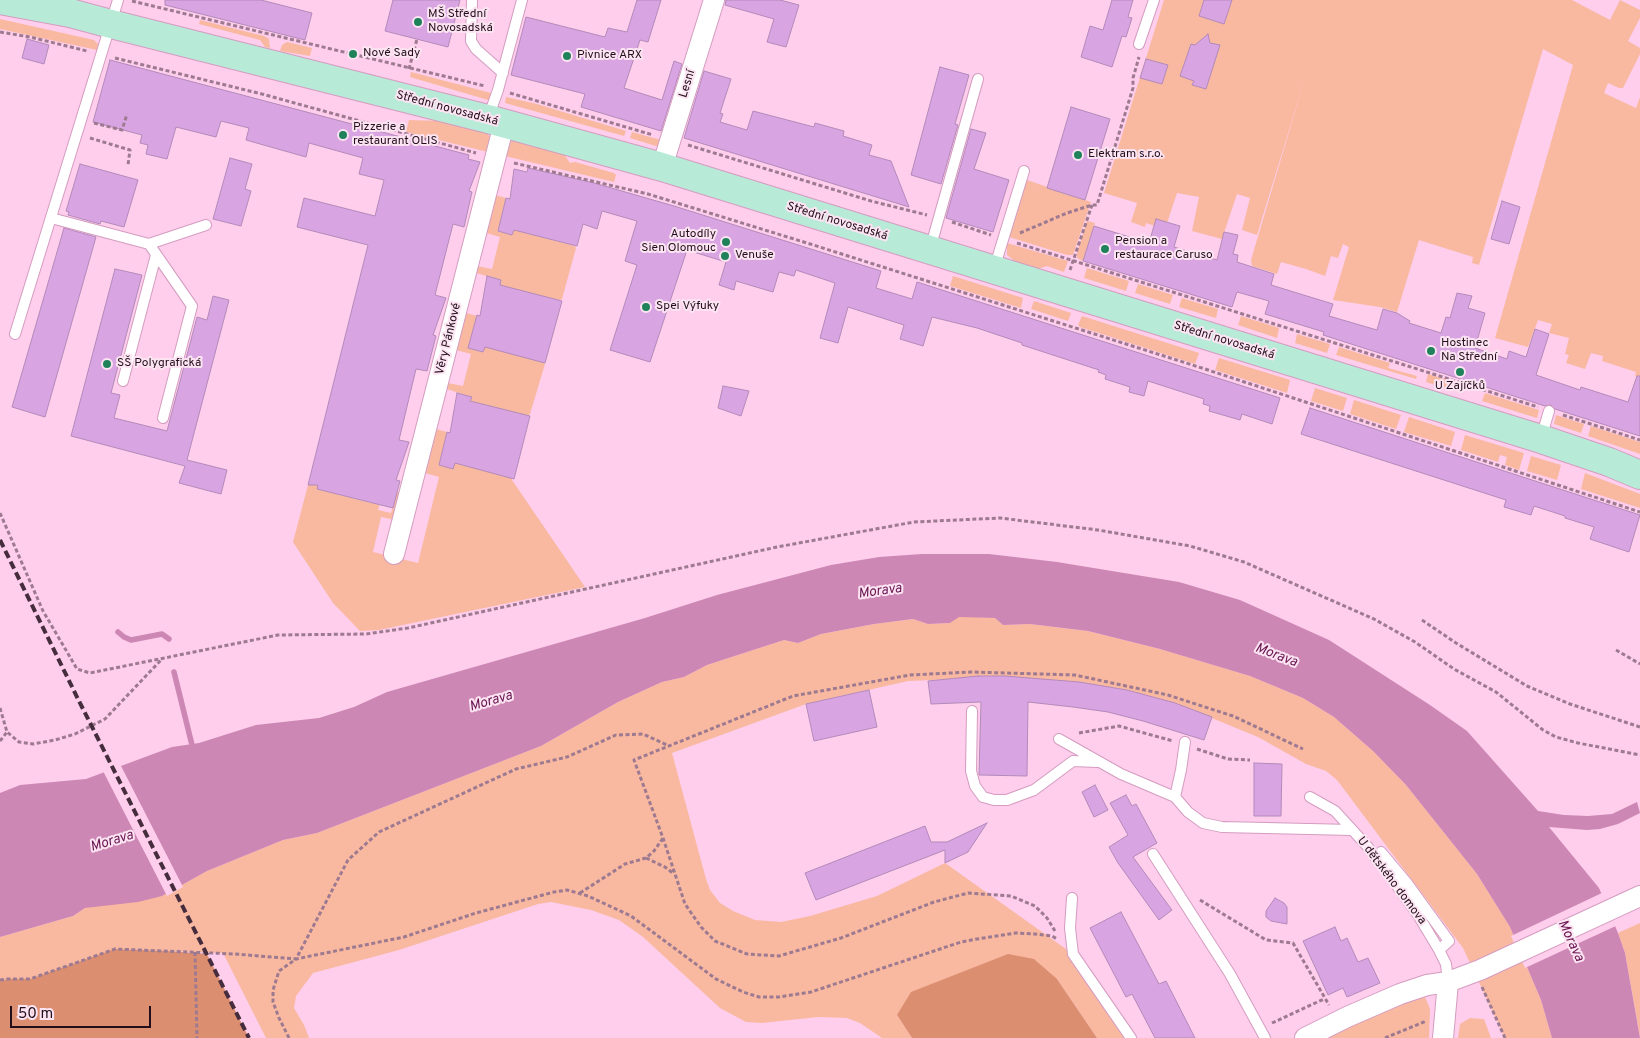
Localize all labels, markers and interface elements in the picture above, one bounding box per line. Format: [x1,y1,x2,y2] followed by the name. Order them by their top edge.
[428,8,493,36] place label: MŠ Střední Novosadská
[412,16,424,28] marker: MŠ Střední Novosadská
[363,47,420,61] place label: Nové Sady
[347,48,359,60] marker: Nové Sady
[577,49,642,63] place label: Pivnice ARX
[561,50,573,62] marker: Pivnice ARX
[677,68,699,100] street label: Lesní
[395,88,499,130] street label: Střední novosadská
[353,121,438,149] place label: Pizzerie a restaurant OLIS
[337,129,349,141] marker: Pizzerie a restaurant OLIS
[1088,148,1163,162] place label: Elektram s.r.o.
[1072,149,1084,161] marker: Elektram s.r.o.
[785,200,889,244] street label: Střední novosadská
[641,228,716,256] place label: Autodíly Sien Olomouc
[1115,235,1213,263] place label: Pension a restaurace Caruso
[720,236,732,248] marker: Autodíly Sien Olomouc
[1099,243,1111,255] marker: Pension a restaurace Caruso
[735,249,774,263] place label: Venuše
[719,250,731,262] marker: Venuše
[656,300,719,314] place label: Spei Výfuky
[640,301,652,313] marker: Spei Výfuky
[433,302,465,376] street label: Věry Pánkové
[1172,319,1276,363] street label: Střední novosadská
[1441,337,1497,365] place label: Hostinec Na Střední
[1425,345,1437,357] marker: Hostinec Na Střední
[117,357,201,371] place label: SŠ Polygrafická
[101,358,113,370] marker: SŠ Polygrafická
[1454,366,1466,378] marker: U Zajíčků
[1435,380,1485,394] place label: U Zajíčků
[857,581,903,603] water label: Morava
[1252,640,1300,672] water label: Morava
[468,688,514,716] water label: Morava
[89,828,135,856] water label: Morava
[1353,834,1429,928] street label: U dětského domova
[1553,918,1587,964] water label: Morava
[12,996,154,1028] scale bar
[18,1005,53,1024] text: 50 m

